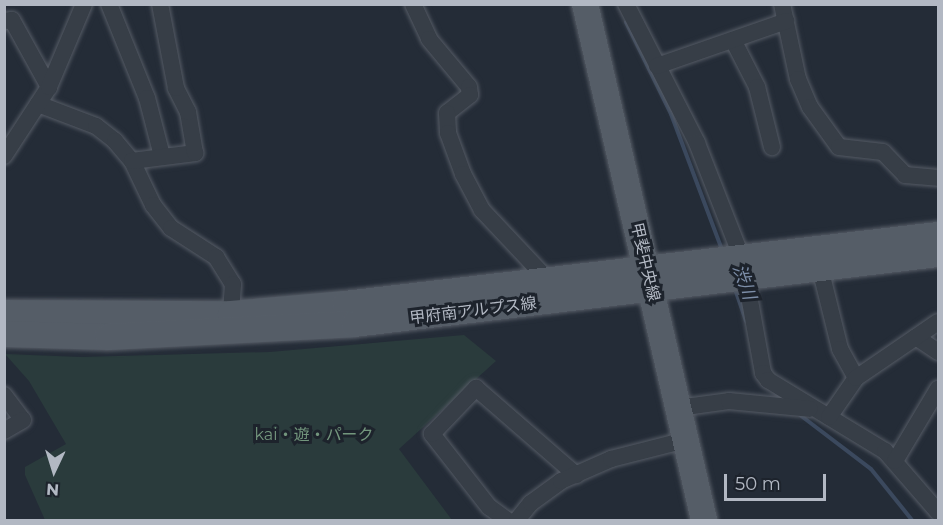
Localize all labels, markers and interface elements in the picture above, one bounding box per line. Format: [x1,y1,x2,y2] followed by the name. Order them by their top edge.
[627,221,663,303] street label: 甲斐中央線
[728,261,760,303] water label: 渋川
[408,294,538,328] street label: 甲府南アルプス線
[254,425,374,445] park label: kai・遊・パーク
[24,441,84,501] north arrow
[727,462,829,500] scale bar
[735,473,781,495] text: 50 m
[46,480,60,499] text: N

